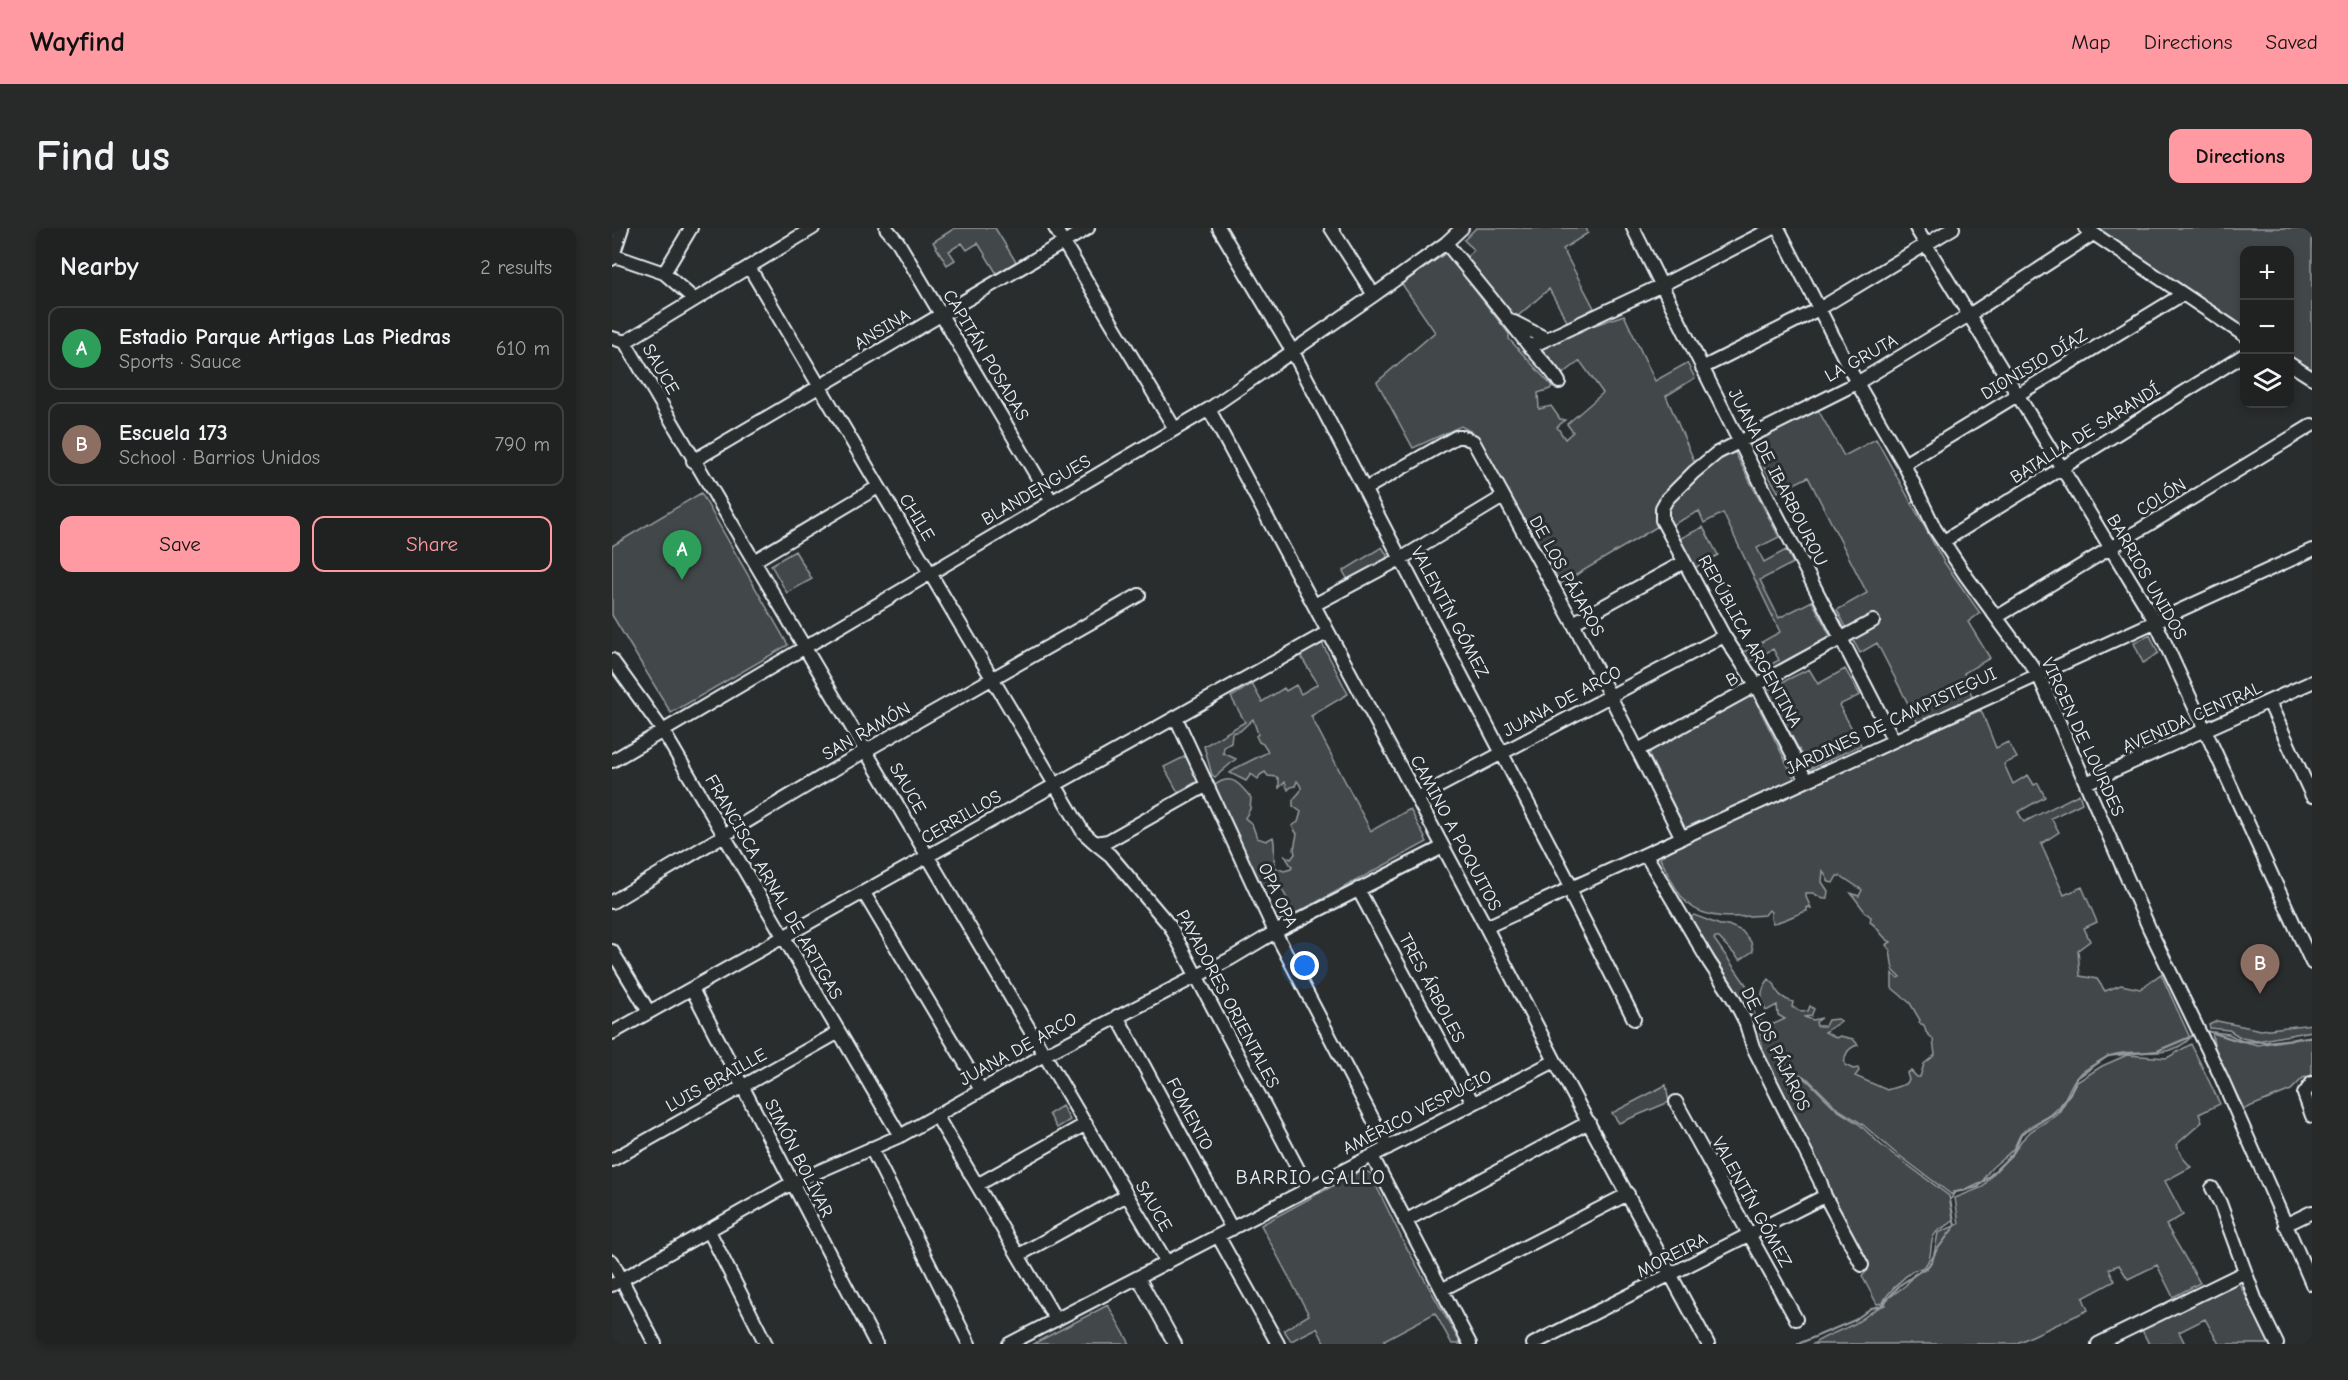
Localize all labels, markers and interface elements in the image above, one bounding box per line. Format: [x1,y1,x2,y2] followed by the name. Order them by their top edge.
[30,26,125,58] text: Wayfind
[2071,30,2111,54] text: Map
[2144,30,2233,54] text: Directions
[2266,30,2318,54] text: Saved
[2169,129,2312,183] button: Directions
[36,132,170,181] text: Find us
[2240,246,2294,408] map controls
[2240,246,2294,300] button: +
[60,252,139,282] text: Nearby
[480,256,552,279] text: 2 results
[938,285,1034,425] street label: CAPITÁN POSADAS
[2240,300,2294,354] button: −
[850,305,914,354] street label: ANSINA
[1977,323,2092,405] street label: DIONISIO DÍAZ
[119,324,451,350] text: Estadio Parque Artigas Las Piedras
[1821,330,1901,387] street label: LA GRUTA
[76,337,87,360] text: A
[496,337,550,360] text: 610 m
[638,340,683,398] street label: SAUCE
[119,350,241,373] text: Sports · Sauce
[2240,354,2294,408] button: layers
[2006,378,2164,488] street label: BATALLA DE SARANDÍ
[1724,385,1832,570] street label: JUANA DE IBARBOUROU
[119,420,228,446] text: Escuela 173
[75,433,88,456] text: B
[495,433,550,456] text: 790 m
[119,446,320,469] text: School · Barrios Unidos
[978,451,1095,530] street label: BLANDENGUES
[2132,473,2190,521] street label: COLÓN
[894,490,939,545] street label: CHILE
[2102,511,2191,644] street label: BARRIOS UNIDOS
[1525,512,1609,640] street label: DE LOS PÁJAROS
[60,516,300,572] button: Save
[312,516,552,572] button: Share
[662,530,702,580] pin: A
[1406,542,1494,682] street label: VALENTÍN GÓMEZ
[1694,551,1806,731] street label: REPÚBLICA ARGENTINA
[2037,655,2129,820] street label: VIRGEN DE LOURDES
[1499,661,1625,741] street label: JUANA DE ARCO
[1782,663,2000,780] street label: JARDINES DE CAMPISTEGUI
[1722,667,1742,691] street label: B
[2119,677,2265,758] street label: AVENIDA CENTRAL
[818,697,914,765] street label: SAN RAMÓN
[1406,752,1506,915] street label: CAMINO A POQUITOS
[885,759,930,817] street label: SAUCE
[700,771,847,1003] street label: FRANCISCA ARNAL DE ARTIGAS
[917,786,1005,849] street label: CERRILLOS
[1253,860,1302,931] street label: OPA OPA
[1172,907,1284,1092] street label: PAYADORES ORIENTALES
[1394,930,1470,1046] street label: TRES ÁRBOLES
[2240,944,2280,994] pin: B
[1290,951,1319,980] your location
[1737,984,1815,1114] street label: DE LOS PÁJAROS
[956,1008,1081,1090] street label: JUANA DE ARCO
[662,1044,770,1117] street label: LUIS BRAILLE
[1339,1065,1495,1159] street label: AMÉRICO VESPUCIO
[1162,1074,1217,1154] street label: FOMENTO
[760,1095,838,1221] street label: SIMÓN BOLÍVAR
[1707,1133,1797,1272] street label: VALENTÍN GÓMEZ
[1236,1166,1386,1189] district label: BARRIO GALLO
[1131,1177,1176,1235] street label: SAUCE
[1633,1229,1711,1282] street label: MOREIRA

